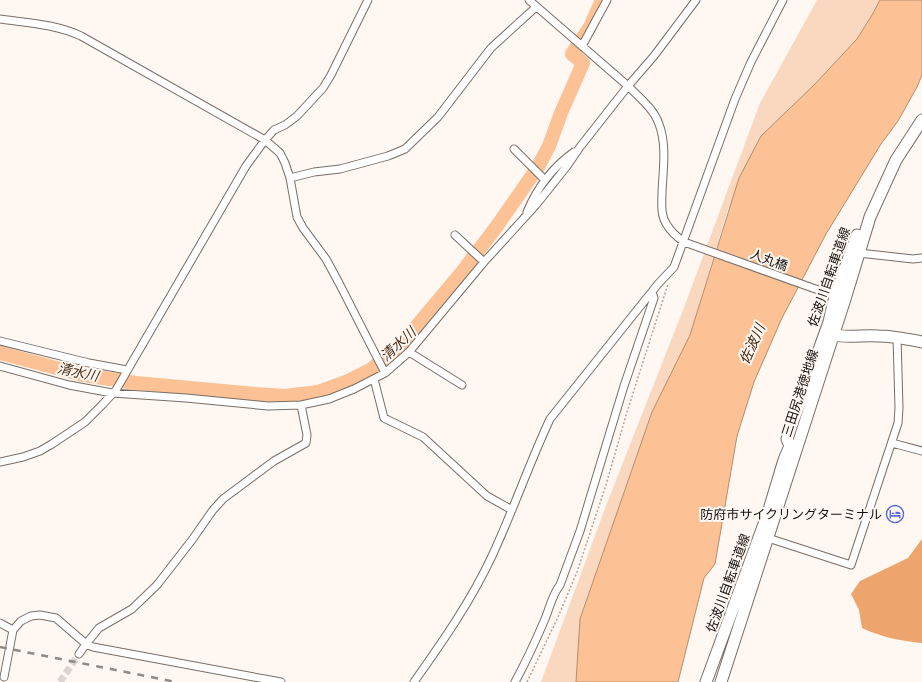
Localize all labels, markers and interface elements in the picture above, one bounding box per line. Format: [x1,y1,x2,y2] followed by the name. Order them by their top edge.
[805,225,853,329] street label: 佐波川自転車道線
[748,246,790,274] street label: 人丸橋
[736,320,769,366] water label: 佐波川
[377,322,420,364] water label: 清水川
[779,347,821,439] street label: 三田尻港徳地線
[56,360,102,385] water label: 清水川
[885,504,905,524] hotel icon: 防府市サイクリングターミナル
[700,507,882,522] place label: 防府市サイクリングターミナル
[703,532,753,634] street label: 佐波川自転車道線

